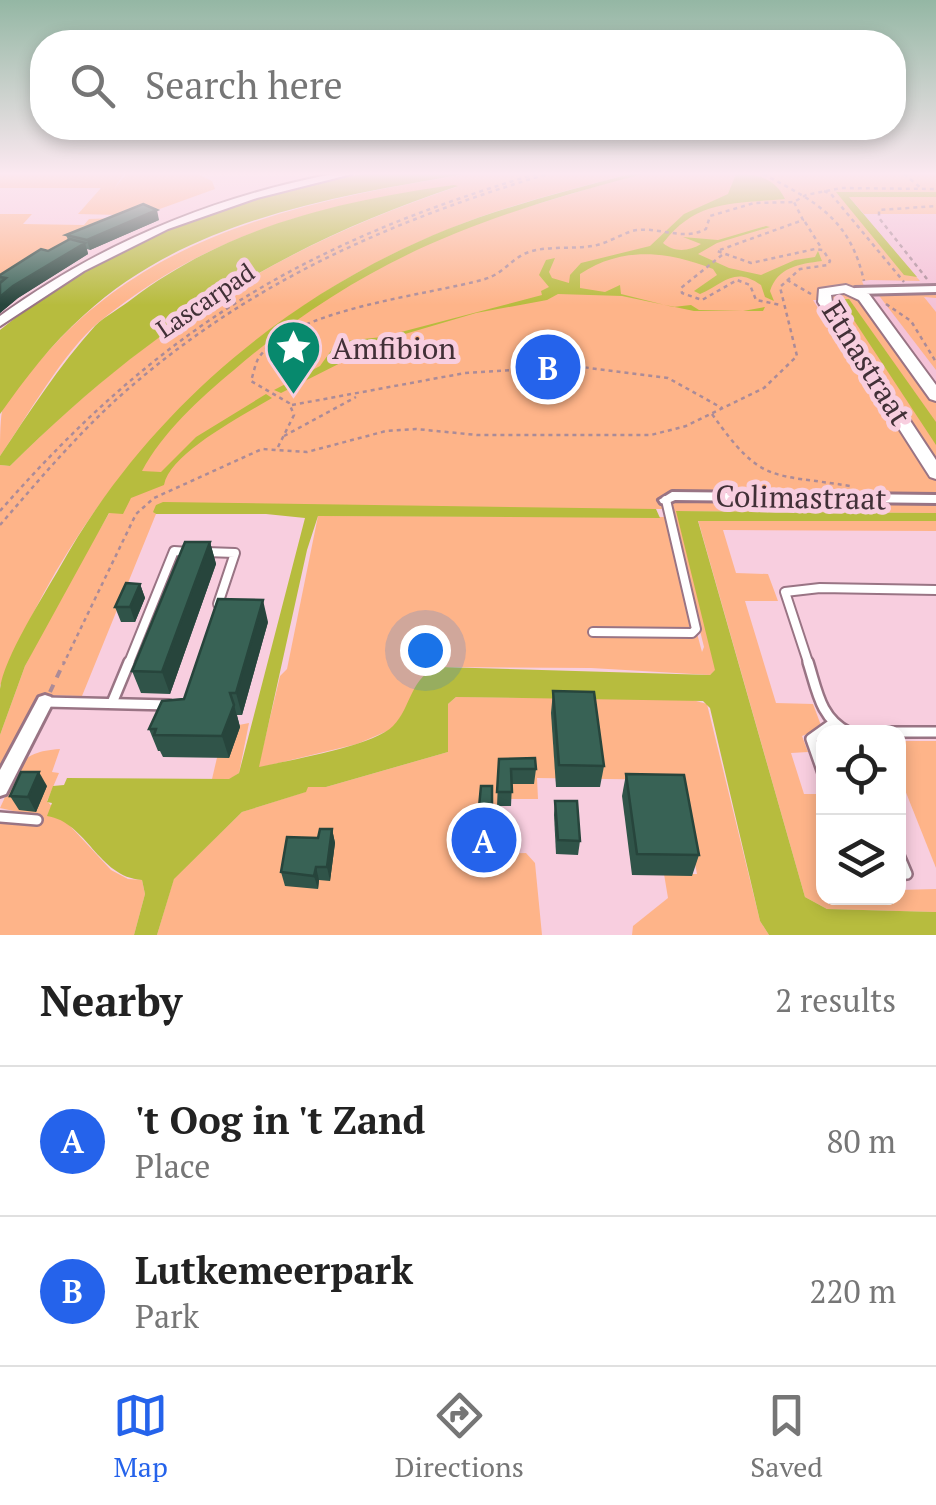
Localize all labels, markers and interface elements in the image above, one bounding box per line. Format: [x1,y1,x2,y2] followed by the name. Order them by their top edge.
[30,30,906,140] search box
[65,58,120,113] icon: search
[145,60,343,110] text: Search here
[149,255,261,345] street label: Lascarpad
[813,294,921,432] street label: Etnastraat
[263,318,323,397] place icon: Amfibion
[332,328,456,368] place label: Amfibion
[516,330,580,404] pin: B
[715,476,887,518] street label: Colimastraat
[400,625,451,676] your location
[816,725,906,905] map controls
[816,725,906,815] button: locate
[452,802,516,878] pin: A
[816,815,906,905] button: layers
[40,972,182,1028] text: Nearby
[775,979,896,1021] text: 2 results
[135,1095,425,1145] text: 't Oog in 't Zand
[61,1120,84,1162] text: A
[826,1120,896,1162] text: 80 m
[135,1145,210,1187] text: Place
[135,1245,413,1295] text: Lutkemeerpark
[62,1270,83,1312] text: B
[809,1270,896,1312] text: 220 m
[135,1295,199,1337] text: Park
[113,1388,168,1485] tab: Map
[395,1388,524,1485] tab: Directions
[750,1388,823,1485] tab: Saved

